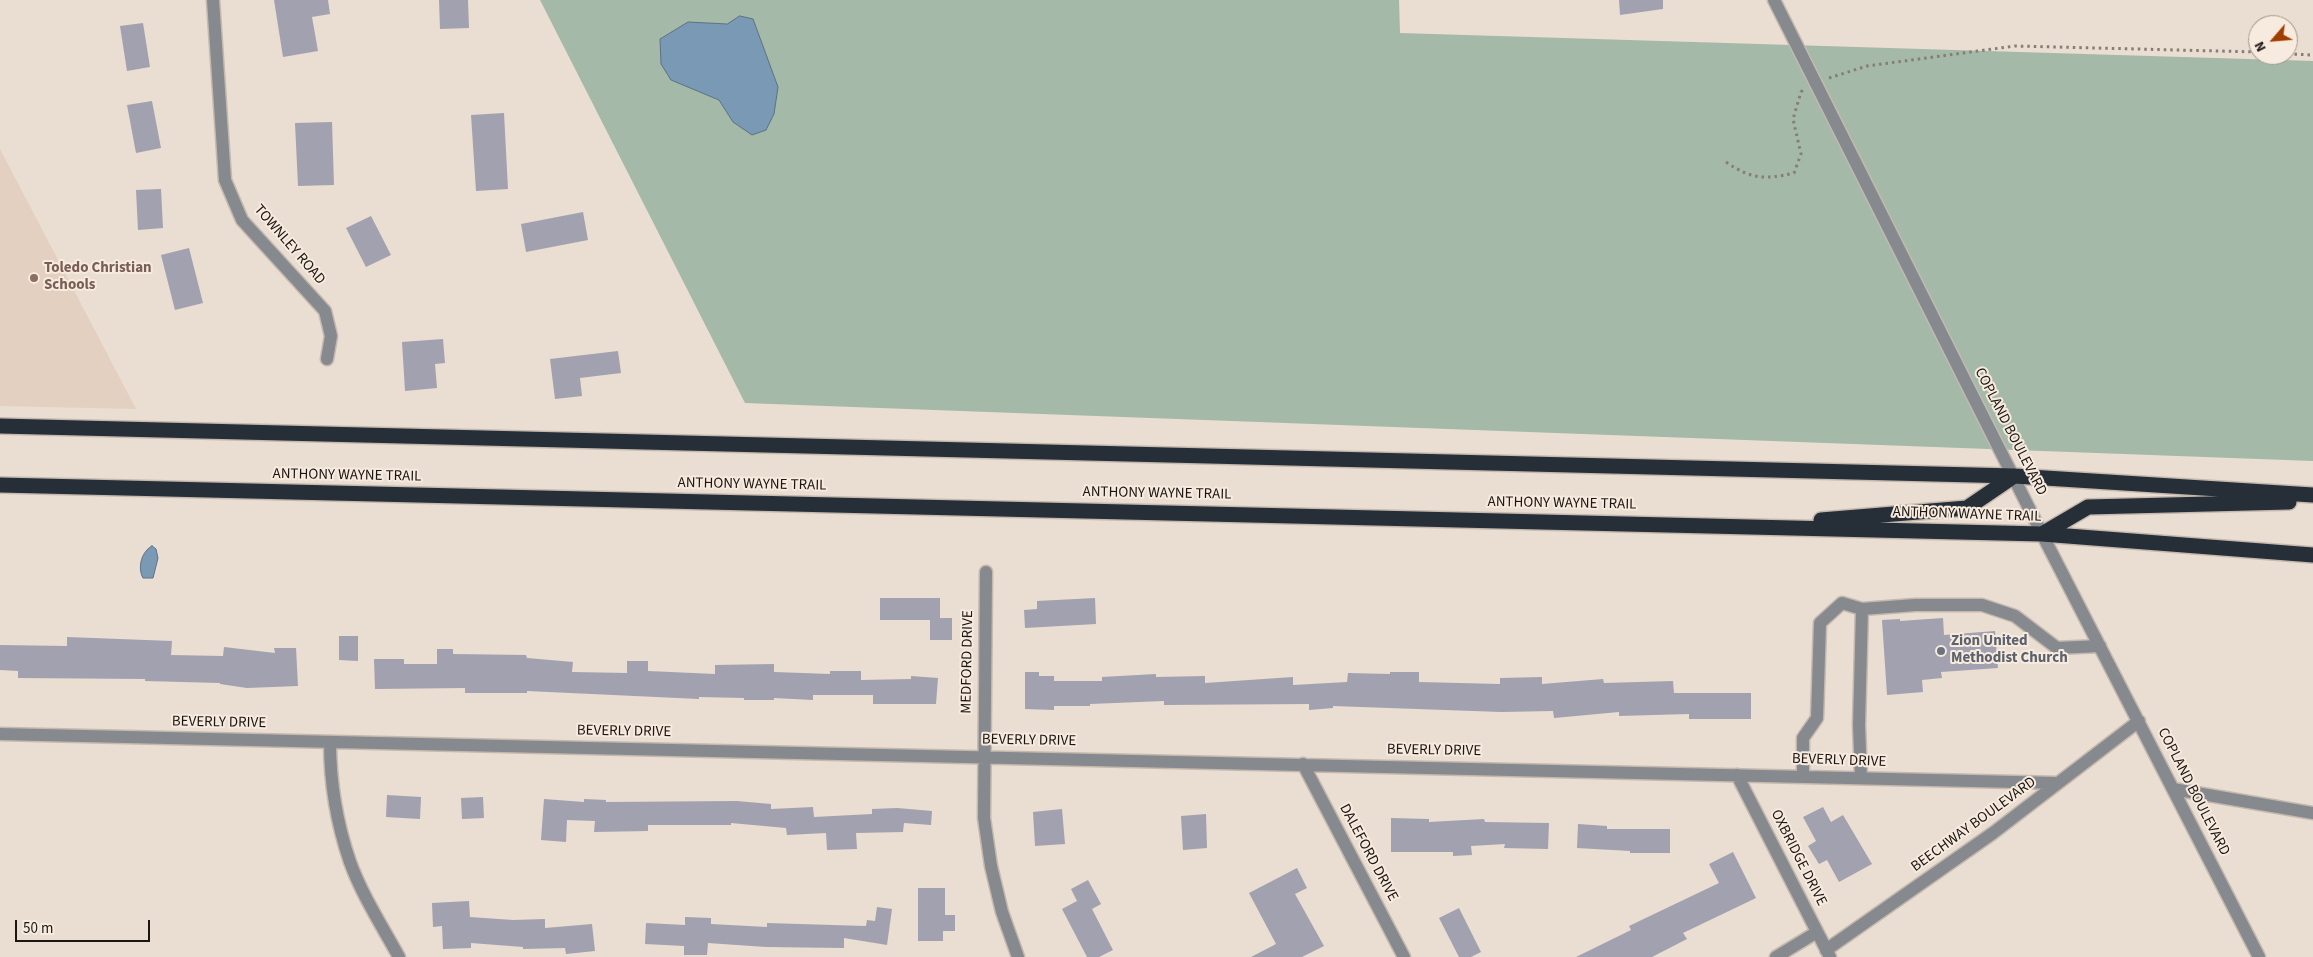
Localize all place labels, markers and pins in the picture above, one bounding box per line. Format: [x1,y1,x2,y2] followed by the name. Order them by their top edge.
[44,260,152,295] place label: Toledo Christian Schools
[28,272,40,284] marker: Toledo Christian Schools
[1951,633,2068,668] place label: Zion United Methodist Church
[1935,645,1947,657] marker: Zion United Methodist Church

